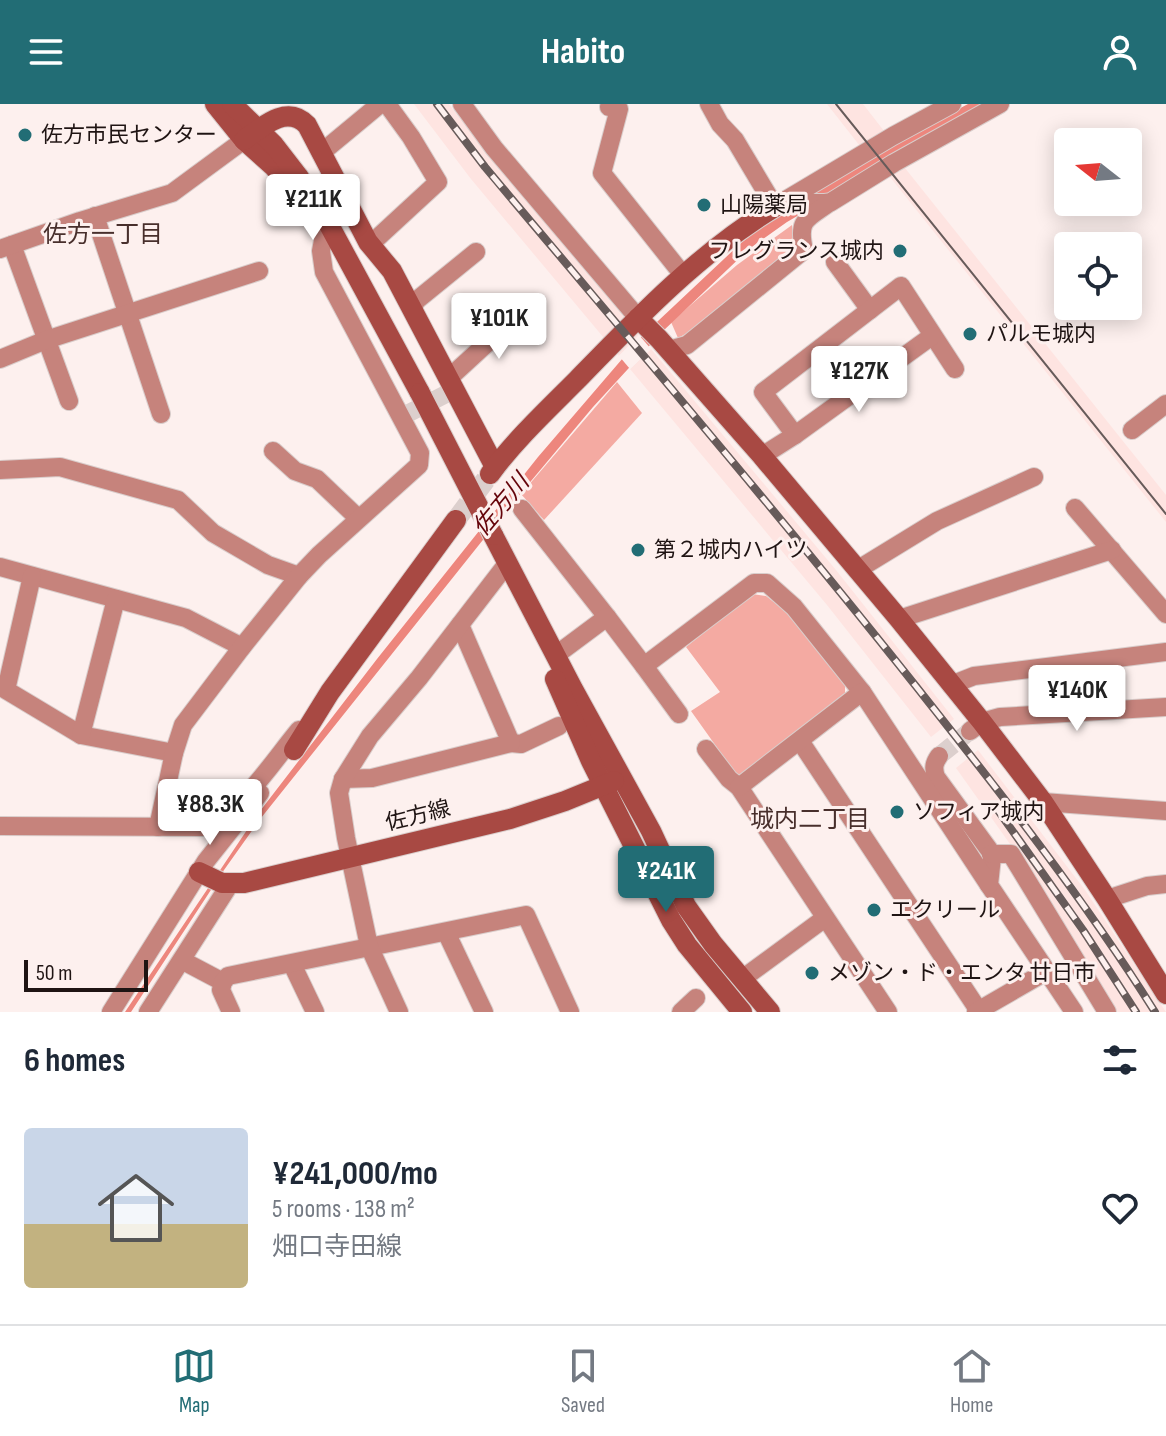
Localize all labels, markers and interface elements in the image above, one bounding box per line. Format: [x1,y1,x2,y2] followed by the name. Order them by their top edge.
[24,30,68,74] icon: menu
[1098,30,1142,74] icon: person
[541,31,625,74] text: Habito
[41,122,217,149] place label: 佐方市民センター
[16,126,34,144] marker: 佐方市民センター
[1054,128,1142,216] north arrow
[1054,128,1142,320] map controls
[257,174,369,242] pin: ¥211K
[284,184,342,215] text: ¥211K
[720,192,808,219] place label: 山陽薬局
[695,196,713,214] marker: 山陽薬局
[43,220,163,249] district label: 佐方一丁目
[1054,232,1142,320] button: locate
[708,238,884,265] place label: フレグランス城内
[891,242,909,260] marker: フレグランス城内
[443,293,555,361] pin: ¥101K
[469,303,529,334] text: ¥101K
[986,321,1096,348] place label: パルモ城内
[961,325,979,343] marker: パルモ城内
[803,346,915,414] pin: ¥127K
[829,356,889,387] text: ¥127K
[467,466,537,542] water label: 佐方川
[654,537,808,564] place label: 第２城内ハイツ
[629,541,647,559] marker: 第２城内ハイツ
[1021,665,1133,733] pin: ¥140K
[1046,675,1108,706] text: ¥140K
[145,779,275,847] pin: ¥88.3K
[176,789,244,820] text: ¥88.3K
[383,795,453,837] street label: 佐方線
[913,799,1045,826] place label: ソフィア城内
[888,803,906,821] marker: ソフィア城内
[750,805,870,834] district label: 城内二丁目
[610,846,722,914] pin: ¥241K
[636,856,696,887] text: ¥241K
[890,897,1000,924] place label: エクリール
[865,901,883,919] marker: エクリール
[24,956,148,992] scale bar
[36,960,72,987] text: 50 m
[828,960,1096,987] place label: メゾン・ド・エンタ 廿日市
[803,964,821,982] marker: メゾン・ド・エンタ 廿日市
[1098,1038,1142,1082] icon: filters
[24,1040,125,1081] text: 6 homes
[272,1153,438,1194] text: ¥241,000/mo
[88,1160,184,1256] icon: home
[1098,1186,1142,1230] icon: heart
[272,1194,415,1225] text: 5 rooms · 138 m²
[272,1232,402,1263] text: 畑口寺田線
[172,1344,216,1419] tab: Map
[561,1344,605,1419] tab: Saved
[950,1344,994,1419] tab: Home

